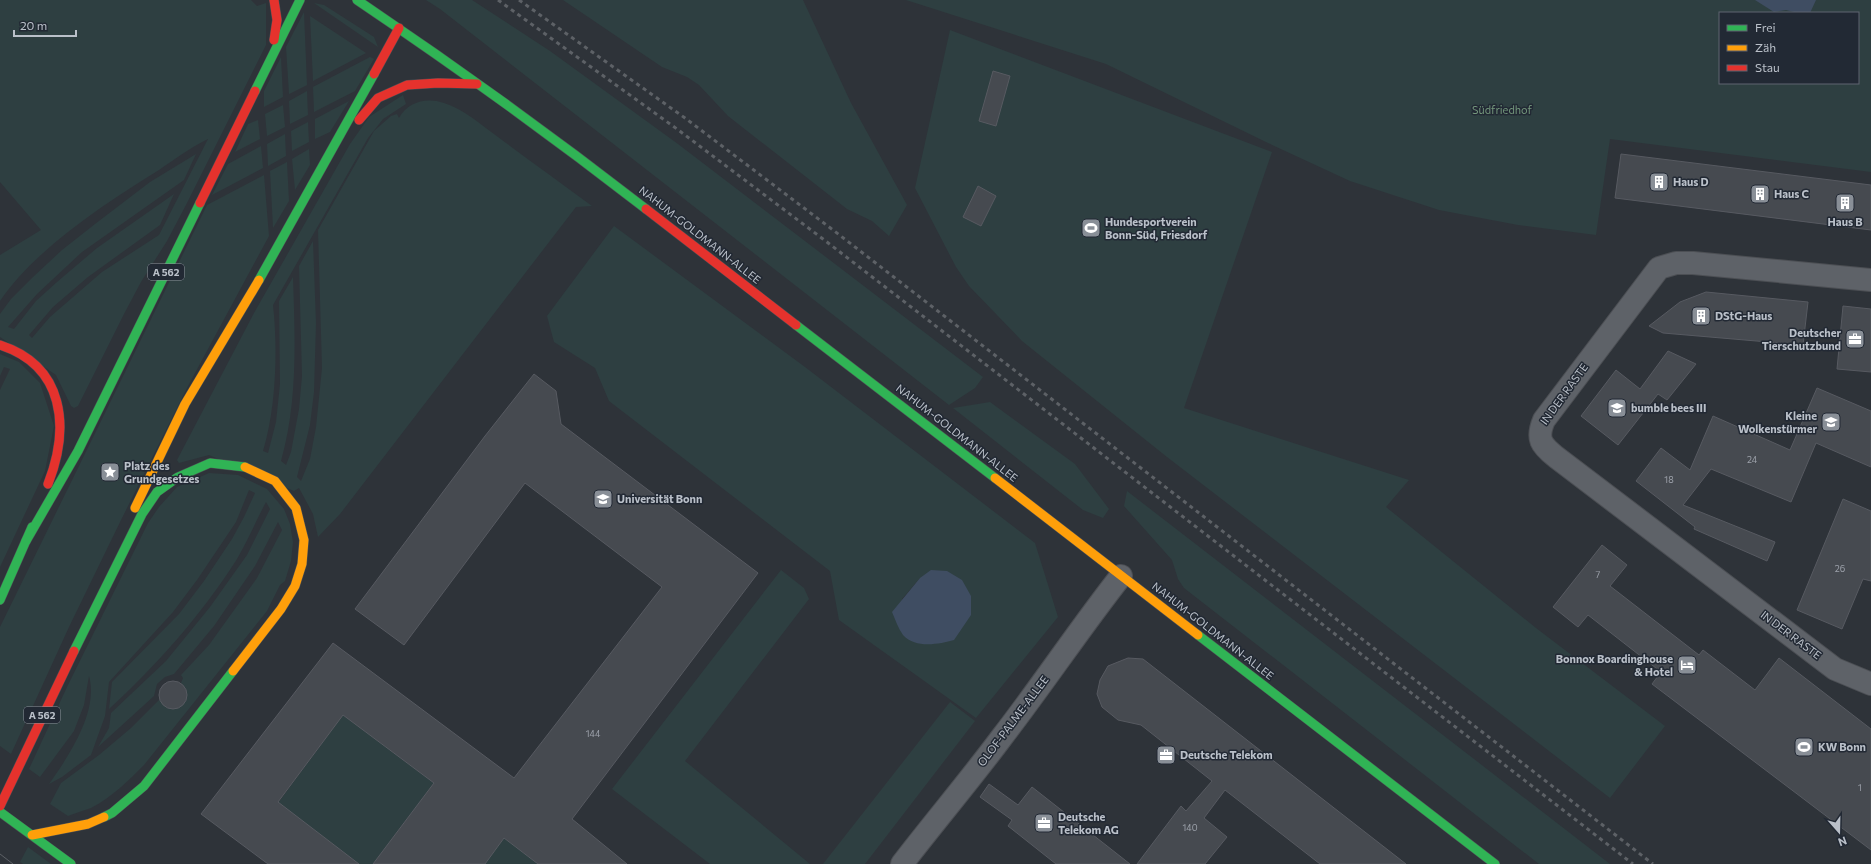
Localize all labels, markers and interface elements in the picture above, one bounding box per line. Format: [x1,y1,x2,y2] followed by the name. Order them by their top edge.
[14,12,76,38] scale bar
[1719,12,1859,84] legend
[20,18,47,32] text: 20 m
[1755,20,1776,34] text: Frei
[1755,40,1776,54] text: Zäh
[1755,60,1780,74] text: Stau
[1472,103,1533,116] park label: Südfriedhof
[1648,171,1670,193] building icon: Haus D
[1673,175,1709,188] place label: Haus D
[637,183,764,286] street label: NAHUM-GOLDMANN-ALLEE
[1749,183,1771,205] building icon: Haus C
[1774,187,1810,200] place label: Haus C
[1834,192,1856,214] building icon: Haus B
[1105,215,1208,241] place label: Hundesportverein Bonn-Süd, Friesdorf
[1828,215,1862,228] place label: Haus B
[1080,217,1102,239] sports icon: Hundesportverein Bonn-Süd, Friesdorf
[148,264,184,280] road number: A 562
[1690,305,1712,327] building icon: DStG-Haus
[1715,309,1772,322] place label: DStG-Haus
[1762,326,1841,352] place label: Deutscher Tierschutzbund
[1844,328,1866,350] office icon: Deutscher Tierschutzbund
[1537,361,1590,427] street label: IN DER RASTE
[894,381,1021,484] street label: NAHUM-GOLDMANN-ALLEE
[1606,397,1628,419] school or university icon: bumble bees III
[1631,401,1707,414] place label: bumble bees III
[1738,409,1817,435] place label: Kleine Wolkenstürmer
[1820,411,1842,433] school or university icon: Kleine Wolkenstürmer
[1747,454,1758,465] house number: 24
[124,459,199,485] place label: Platz des Grundgesetzes
[99,461,121,483] place icon: Platz des Grundgesetzes
[1664,474,1674,485] house number: 18
[592,488,614,510] school or university icon: Universität Bonn
[617,492,702,505] place label: Universität Bonn
[1835,563,1845,574] house number: 26
[1596,569,1601,580] house number: 7
[1150,579,1277,682] street label: NAHUM-GOLDMANN-ALLEE
[1758,608,1824,662] street label: IN DER RASTE
[1556,652,1673,678] place label: Bonnox Boardinghouse & Hotel
[1676,654,1698,676] hotel icon: Bonnox Boardinghouse & Hotel
[974,673,1051,768] street label: OLOF-PALME-ALLEE
[24,707,60,723] road number: A 562
[586,728,601,739] house number: 144
[1793,736,1815,758] sports icon: KW Bonn
[1818,740,1866,753] place label: KW Bonn
[1155,744,1177,766] office icon: Deutsche Telekom
[1180,748,1273,761] place label: Deutsche Telekom
[1858,782,1862,793] house number: 1
[1058,810,1119,836] place label: Deutsche Telekom AG
[1033,812,1055,834] office icon: Deutsche Telekom AG
[1819,812,1859,852] north arrow
[1182,822,1198,833] house number: 140
[1836,834,1849,849] text: N

